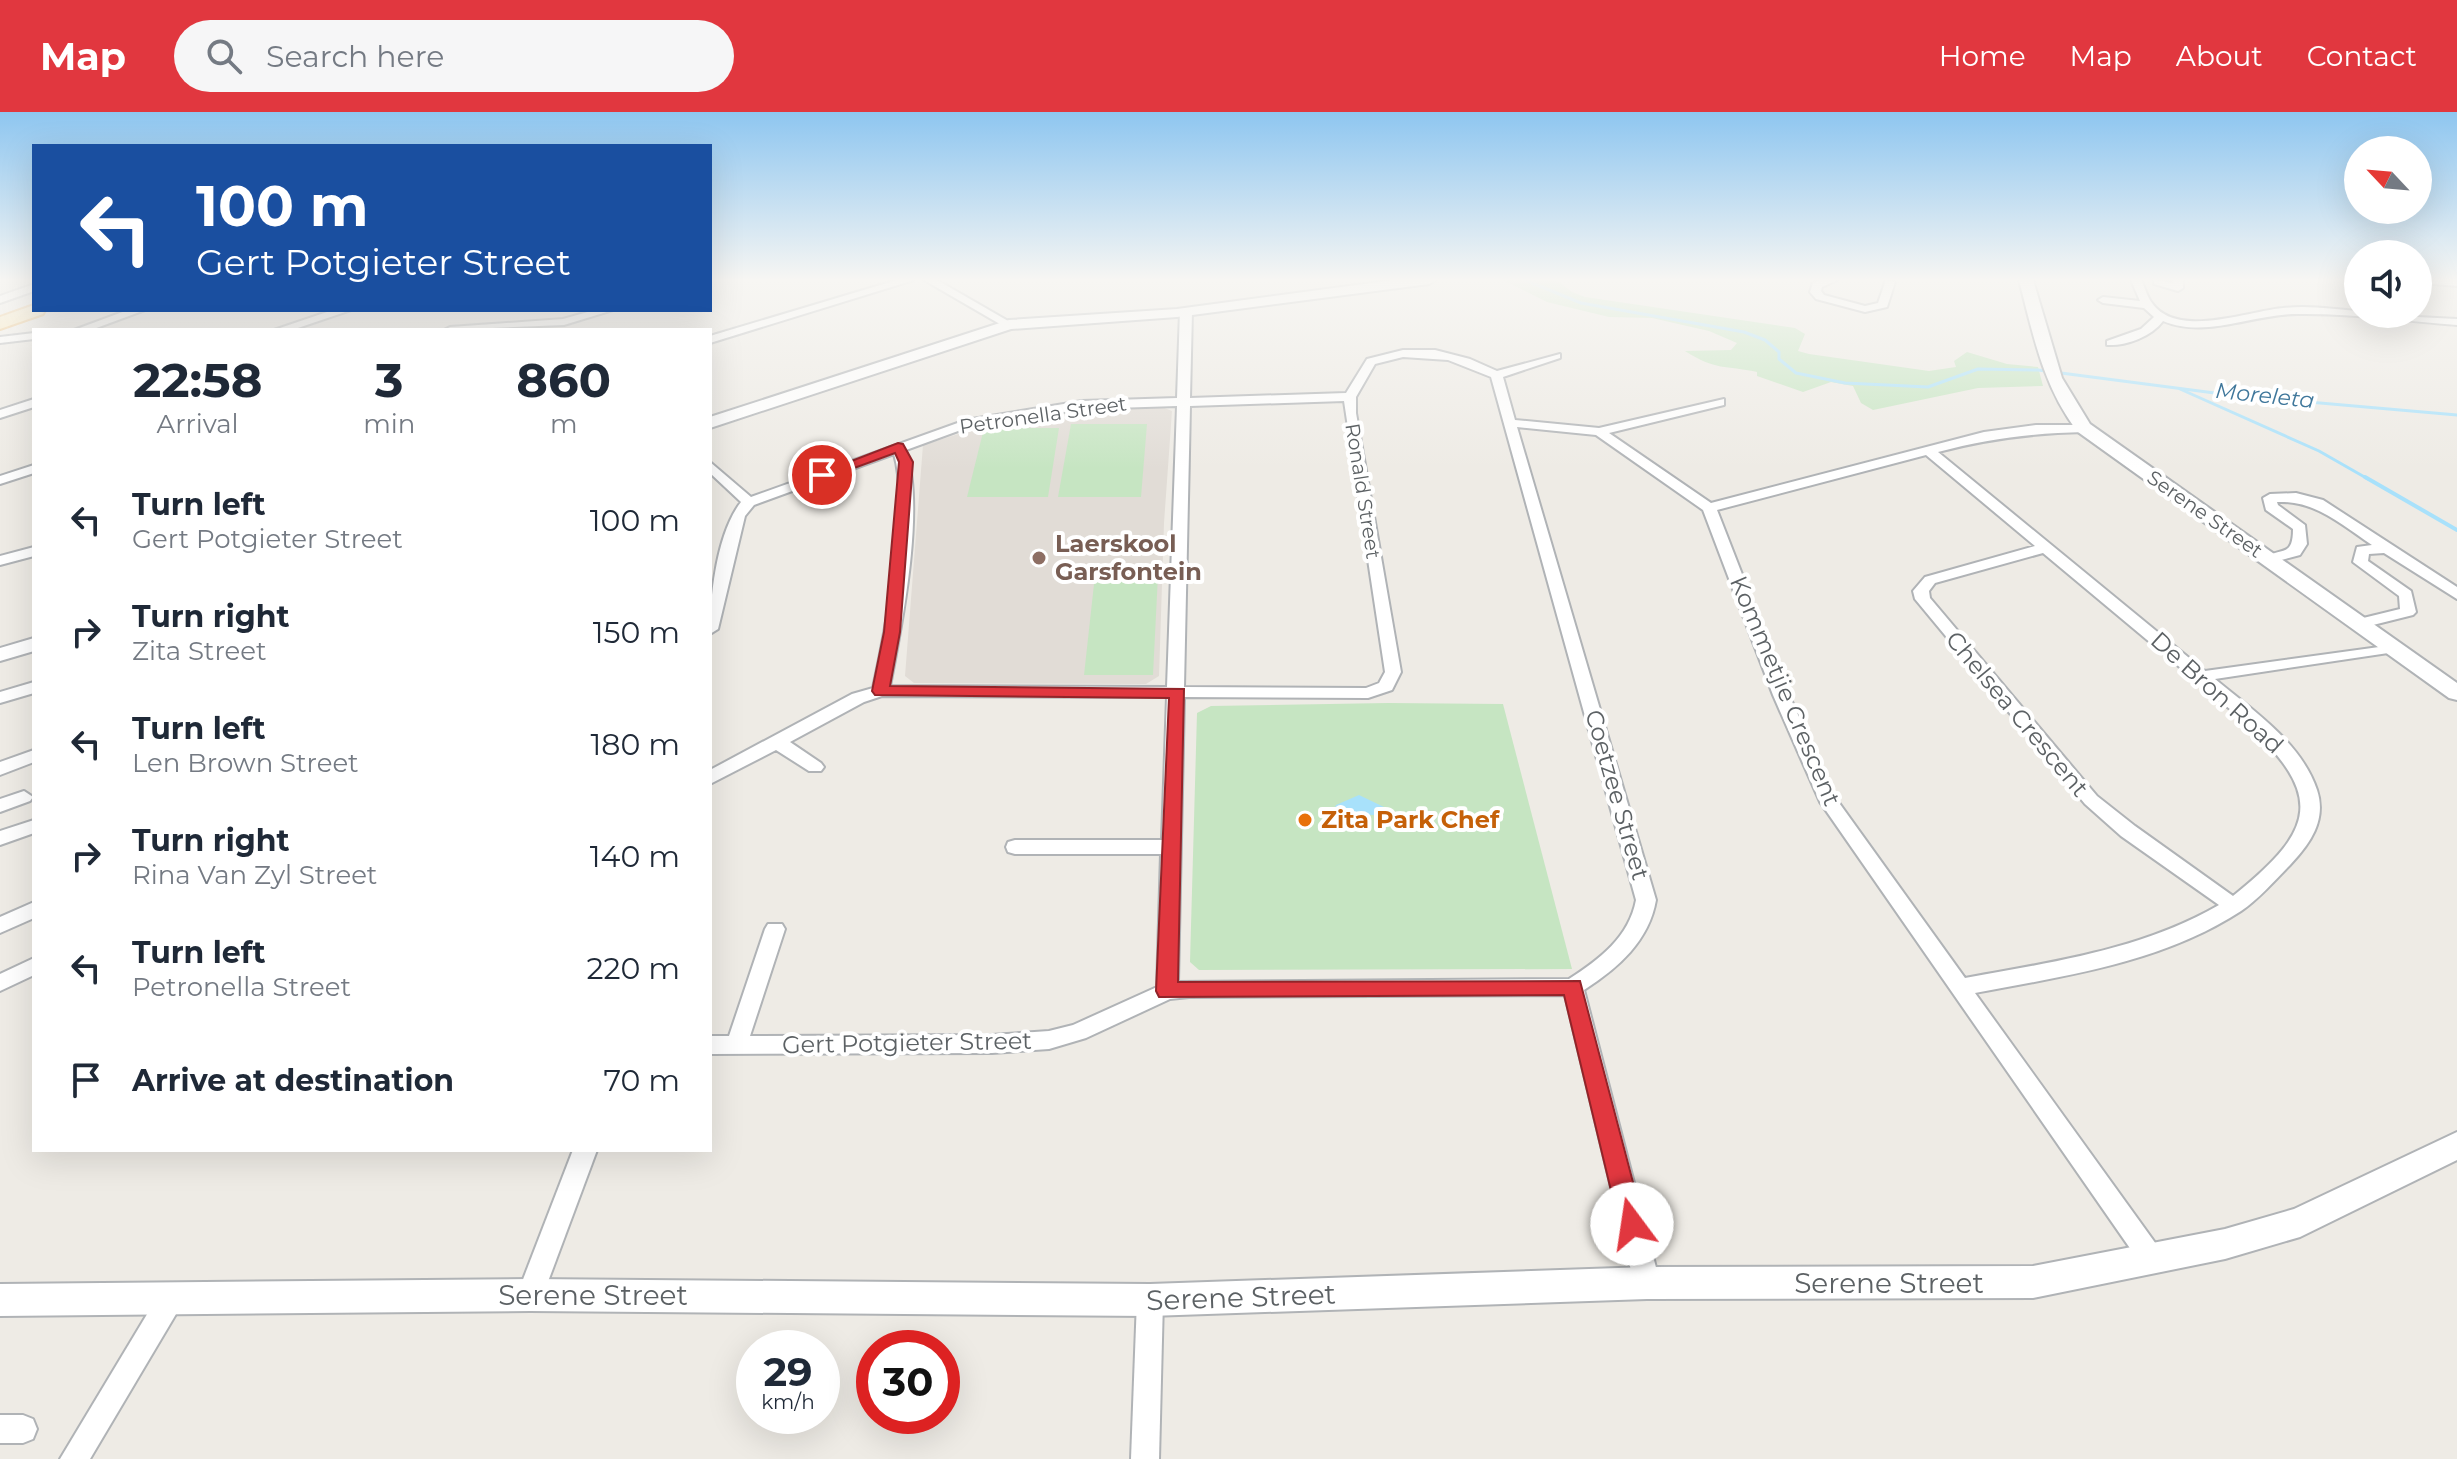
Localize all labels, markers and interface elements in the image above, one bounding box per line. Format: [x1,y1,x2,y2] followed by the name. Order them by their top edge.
[174,20,734,92] search box
[40,33,126,80] text: Map
[202,34,246,78] icon: search
[266,38,444,75] text: Search here
[1939,39,2026,73] text: Home
[2070,39,2132,73] text: Map
[2176,39,2263,73] text: About
[2307,39,2417,73] text: Contact
[2344,136,2432,224] north arrow
[2344,136,2432,328] map controls
[196,172,369,240] text: 100 m
[64,176,168,280] icon: left
[196,240,571,284] text: Gert Potgieter Street
[2344,240,2432,328] button: sound
[133,351,262,409] text: 22:58
[375,351,404,409] text: 3
[516,351,611,409] text: 860
[2214,377,2316,414] water label: Moreleta
[958,391,1128,439] street label: Petronella Street
[157,408,239,440] text: Arrival
[363,408,415,440] text: min
[550,408,577,440] text: m
[1340,421,1386,561] street label: Ronald Street
[788,441,856,509] pin
[800,453,844,497] icon: arrive
[2143,465,2267,563] street label: Serene Street
[132,486,265,523] text: Turn left
[64,498,108,542] icon: left
[590,502,680,539] text: 100 m
[132,523,403,555] text: Gert Potgieter Street
[1055,529,1202,586] place label: Laerskool Garsfontein
[1030,549,1048,567] marker: Laerskool Garsfontein
[1724,572,1847,810] street label: Kommetjie Crescent
[132,598,289,635] text: Turn right
[64,610,108,654] icon: right
[593,614,680,651] text: 150 m
[1940,625,2095,802] street label: Chelsea Crescent
[2145,626,2290,760] street label: De Bron Road
[132,635,267,667] text: Zita Street
[1579,706,1656,884] street label: Coetzee Street
[132,710,265,747] text: Turn left
[64,722,108,766] icon: left
[590,726,680,763] text: 180 m
[132,747,359,779] text: Len Brown Street
[1321,805,1501,834] place label: Zita Park Chef
[1296,811,1314,829] marker: Zita Park Chef
[132,822,289,859] text: Turn right
[64,834,108,878] icon: right
[590,838,680,875] text: 140 m
[132,859,377,891] text: Rina Van Zyl Street
[132,934,265,971] text: Turn left
[64,946,108,990] icon: left
[586,950,680,987] text: 220 m
[132,971,351,1003] text: Petronella Street
[782,1026,1032,1059] street label: Gert Potgieter Street
[64,1058,108,1102] icon: arrive
[132,1062,454,1099] text: Arrive at destination
[603,1062,680,1099] text: 70 m
[1590,1182,1674,1266] position arrow
[1794,1266,1984,1300] street label: Serene Street
[1146,1277,1336,1317] street label: Serene Street
[498,1278,688,1312] street label: Serene Street
[856,1330,960,1434] speed limit sign: 30
[763,1347,813,1396] text: 29
[761,1390,815,1414] text: km/h

